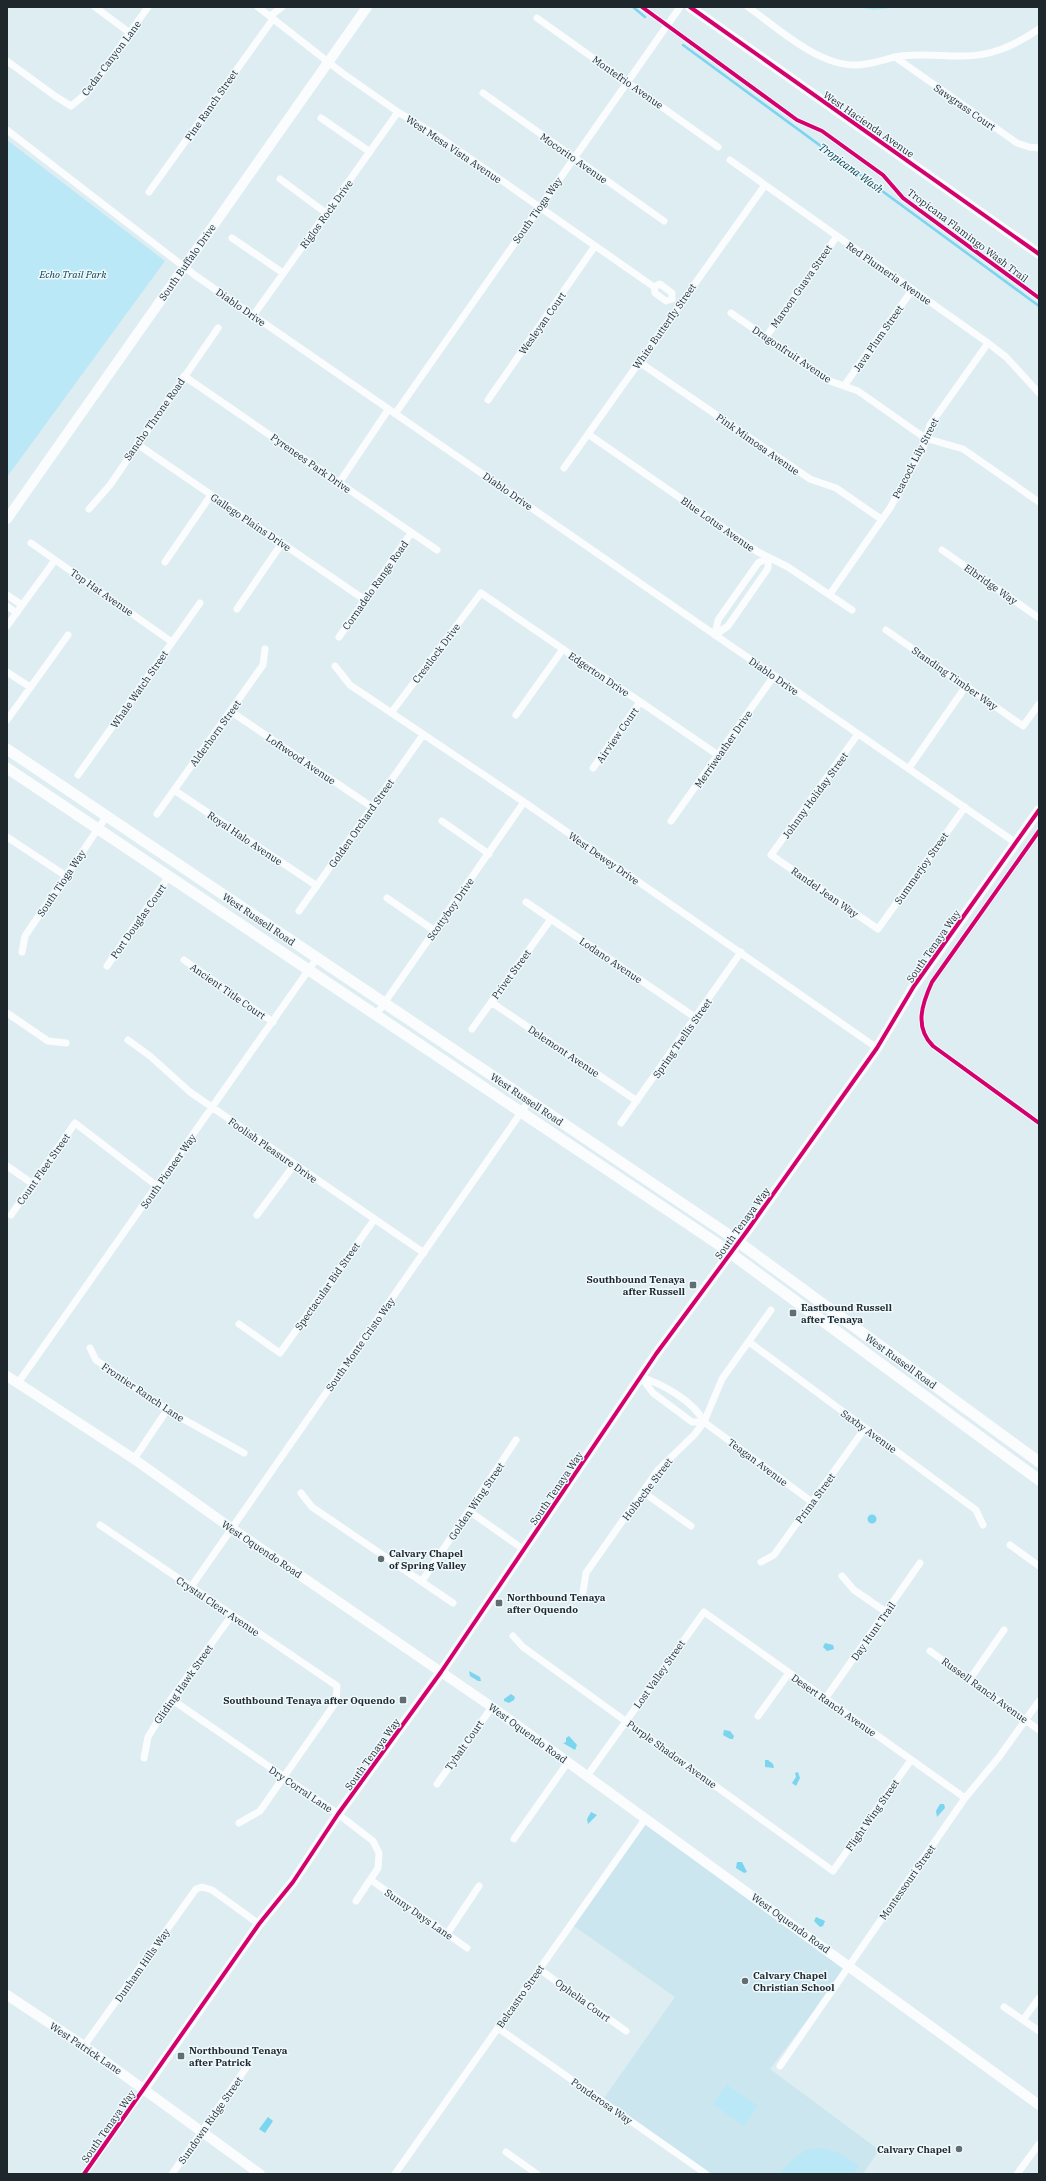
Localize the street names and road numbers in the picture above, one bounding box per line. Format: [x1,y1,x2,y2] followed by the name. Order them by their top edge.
[79,18,144,99] street label: Cedar Canyon Lane
[590,53,666,112] street label: Montefrio Avenue
[182,67,241,143] street label: Pine Ranch Street
[931,81,999,134] street label: Sawgrass Court
[821,88,917,161] street label: West Hacienda Avenue
[403,112,504,186] street label: West Mesa Vista Avenue
[537,130,610,187] street label: Mocorito Avenue
[510,174,566,246] street label: South Tioga Way
[297,177,356,251] street label: Riglos Rock Drive
[905,186,1031,285] street label: Tropicana Flamingo Wash Trail
[156,221,219,303] street label: South Buffalo Drive
[844,239,934,308] street label: Red Plumeria Avenue
[768,242,835,330] street label: Maroon Guava Street
[630,280,699,372] street label: White Butterfly Street
[213,286,268,329] street label: Diablo Drive
[516,289,569,357] street label: Wesleyan Court
[851,302,906,374] street label: Java Plum Street
[750,323,834,386] street label: Dragonfruit Avenue
[121,375,188,463] street label: Sancho Throne Road
[714,411,802,478] street label: Pink Mimosa Avenue
[889,415,942,501] street label: Peacock Lily Street
[268,431,353,496] street label: Pyrenees Park Drive
[480,470,535,513] street label: Diablo Drive
[208,491,293,554] street label: Gallego Plains Drive
[678,494,757,555] street label: Blue Lotus Avenue
[340,538,411,633] street label: Cornadelo Range Road
[962,561,1020,608] street label: Elbridge Way
[68,566,136,619] street label: Top Hat Avenue
[410,621,463,686] street label: Crestlock Drive
[909,644,1001,713] street label: Standing Timber Way
[108,648,171,731] street label: Whale Watch Street
[566,649,632,700] street label: Edgerton Drive
[746,655,801,698] street label: Diablo Drive
[187,697,244,769] street label: Alderhorn Street
[593,705,642,766] street label: Airview Court
[692,708,755,791] street label: Merriweather Drive
[263,731,338,788] street label: Loftwood Avenue
[780,749,851,841] street label: Johnny Holiday Street
[326,776,397,870] street label: Golden Orchard Street
[205,809,285,868] street label: Royal Halo Avenue
[566,829,642,888] street label: West Dewey Drive
[892,829,951,907] street label: Summerjoy Street
[34,847,89,919] street label: South Tioga Way
[789,864,861,921] street label: Randel Jean Way
[424,875,477,943] street label: Scottyboy Drive
[108,881,169,961] street label: Port Douglas Court
[220,890,298,949] street label: West Russell Road
[903,907,964,985] street label: South Tenaya Way
[577,935,645,986] street label: Lodano Avenue
[489,947,534,1002] street label: Privet Street
[187,960,268,1023] street label: Ancient Title Court
[650,996,715,1081] street label: Spring Trellis Street
[526,1023,602,1080] street label: Delemont Avenue
[488,1070,566,1129] street label: West Russell Road
[226,1115,320,1186] street label: Foolish Pleasure Drive
[14,1131,73,1208] street label: Count Fleet Street
[138,1131,199,1211] street label: South Pioneer Way
[712,1184,773,1262] street label: South Tenaya Way
[292,1239,363,1333] street label: Spectacular Bid Street
[323,1294,398,1394] street label: South Monte Cristo Way
[862,1331,939,1392] street label: West Russell Road
[99,1360,186,1425] street label: Frontier Ranch Lane
[838,1407,899,1456] street label: Saxby Avenue
[725,1436,790,1489] street label: Teagan Avenue
[527,1449,586,1527] street label: South Tenaya Way
[620,1455,675,1523] street label: Holbeche Street
[446,1460,507,1543] street label: Golden Wing Street
[793,1470,838,1526] street label: Prima Street
[219,1518,304,1581] street label: West Oquendo Road
[174,1574,262,1639] street label: Crystal Clear Avenue
[848,1599,898,1663] street label: Day Hunt Trail
[631,1637,688,1711] street label: Lost Valley Street
[151,1642,216,1727] street label: Gliding Hawk Street
[939,1655,1030,1726] street label: Russell Ranch Avenue
[789,1671,879,1740] street label: Desert Ranch Avenue
[486,1700,570,1766] street label: West Oquendo Road
[342,1715,403,1793] street label: South Tenaya Way
[442,1717,487,1773] street label: Tybalt Court
[624,1717,719,1791] street label: Purple Shadow Avenue
[266,1763,335,1816] street label: Dry Corral Lane
[843,1776,902,1854] street label: Flight Wing Street
[877,1842,939,1923] street label: Montessouri Street
[382,1886,455,1943] street label: Sunny Days Lane
[749,1890,833,1956] street label: West Oquendo Road
[112,1925,173,2005] street label: Dunham Hills Way
[494,1962,547,2031] street label: Belcastro Street
[553,1976,613,2025] street label: Ophelia Court
[47,2019,124,2077] street label: West Patrick Lane
[175,2074,246,2166] street label: Sundown Ridge Street
[568,2075,635,2128] street label: Ponderosa Way
[78,2087,139,2165] street label: South Tenaya Way

